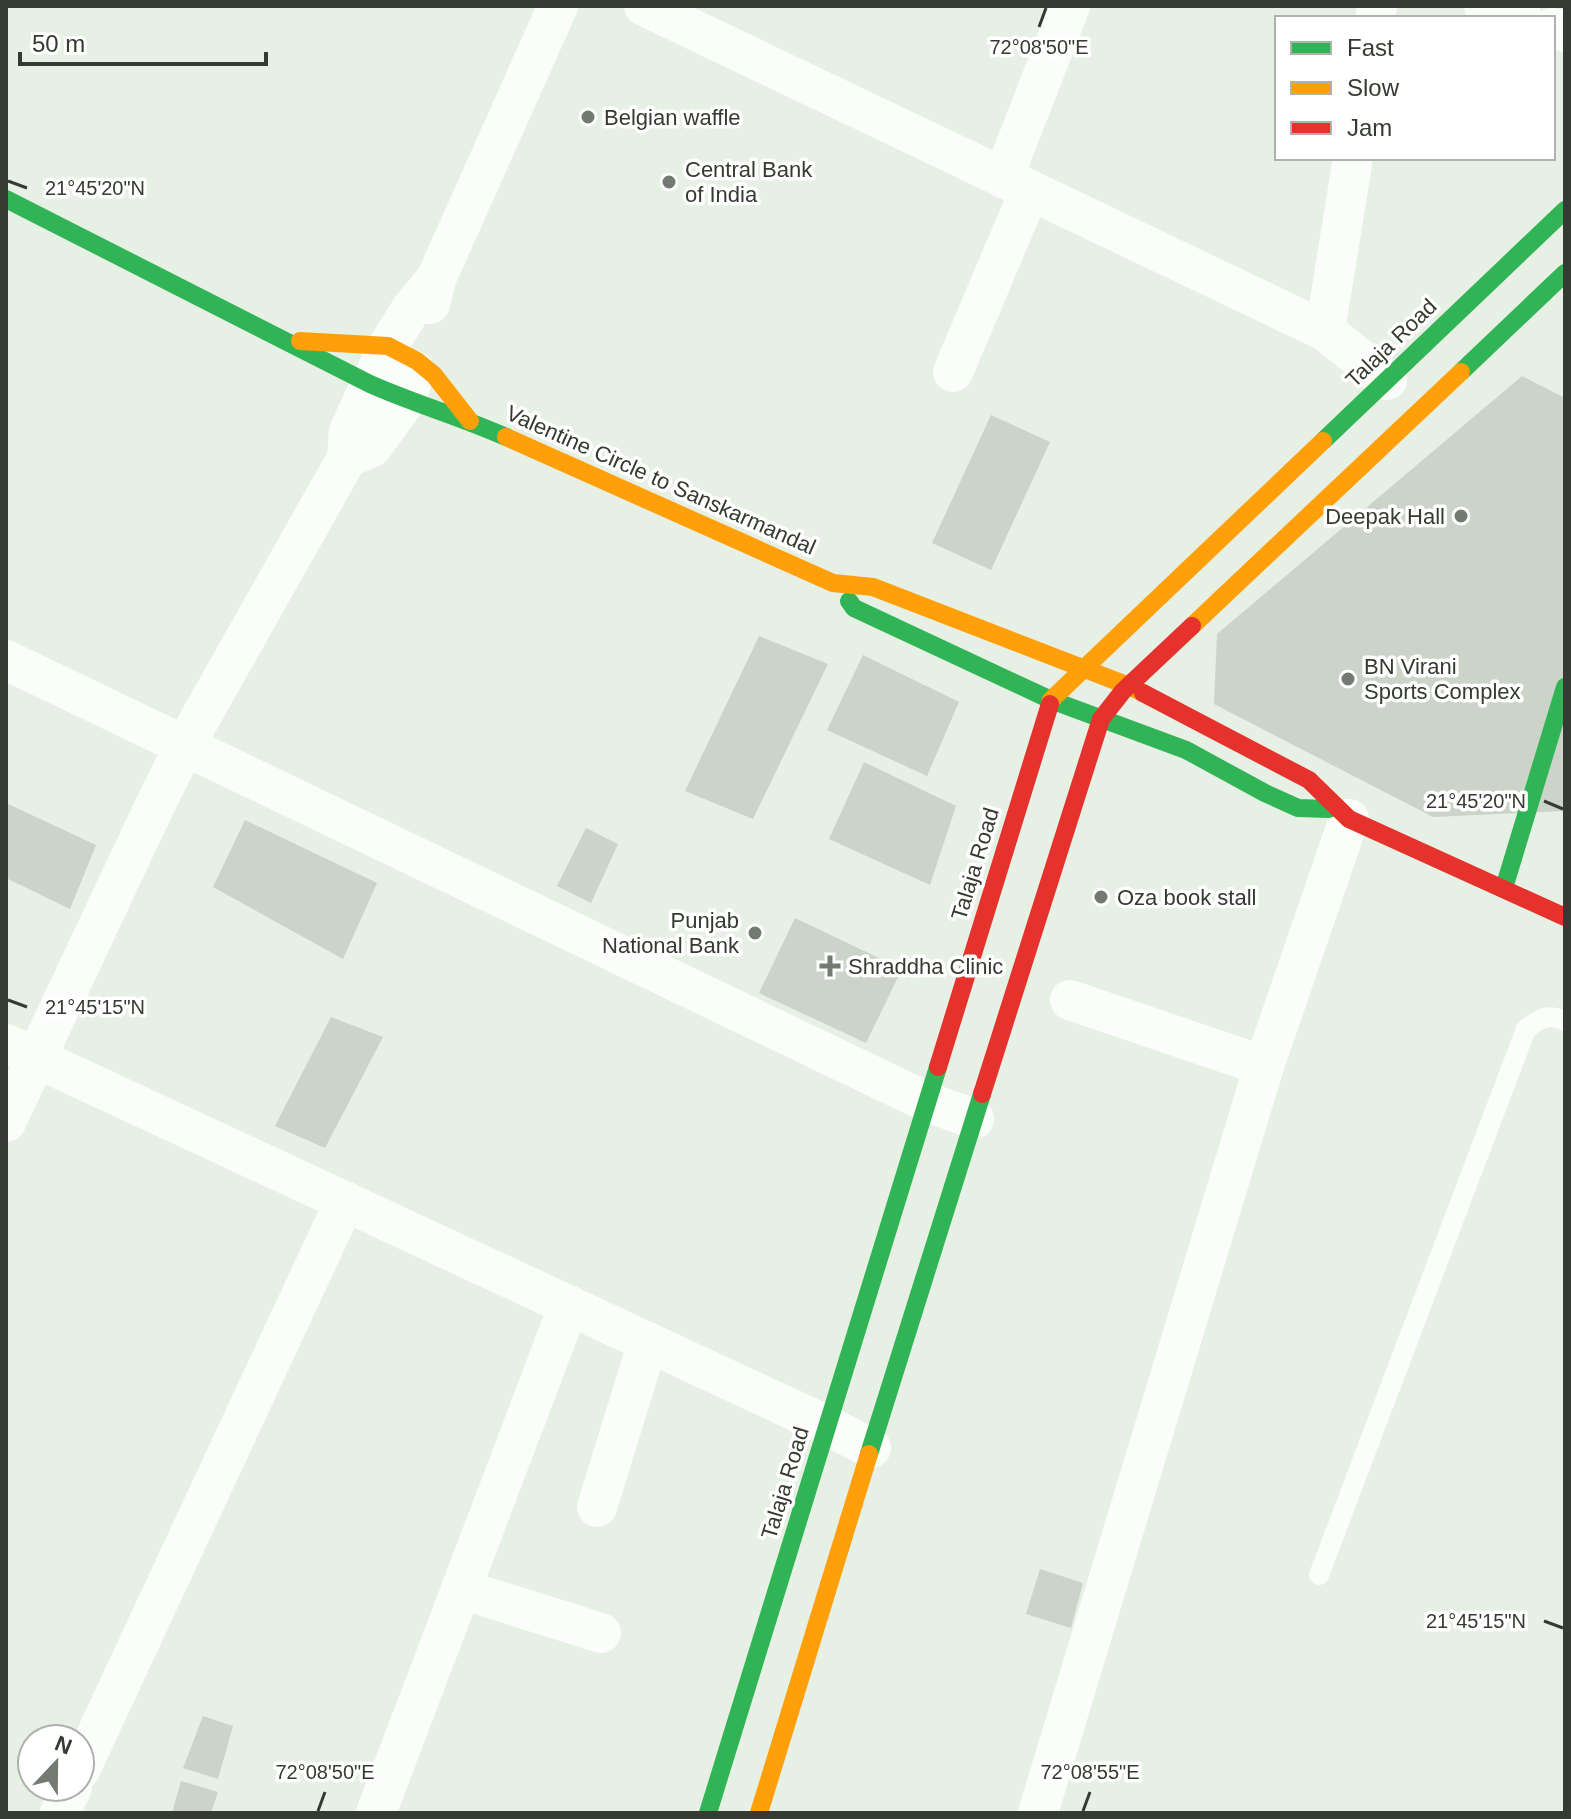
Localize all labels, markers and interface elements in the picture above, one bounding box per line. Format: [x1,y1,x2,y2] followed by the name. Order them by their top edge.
[20,16,266,66] scale bar
[1275,16,1555,160] legend
[32,30,85,57] text: 50 m
[1347,34,1394,61] text: Fast
[990,36,1089,58] text: 72°08'50"E
[1347,74,1400,101] text: Slow
[604,105,741,130] place label: Belgian waffle
[579,108,597,126] marker: Belgian waffle
[1347,114,1392,141] text: Jam
[685,157,813,207] place label: Central Bank of India
[660,173,678,191] marker: Central Bank of India
[45,177,145,199] text: 21°45'20"N
[1341,294,1441,392] street label: Talaja Road
[502,400,820,560] street label: Valentine Circle to Sanskarmandal
[1325,504,1445,529] place label: Deepak Hall
[1452,507,1470,525] marker: Deepak Hall
[1364,654,1521,704] place label: BN Virani Sports Complex
[1339,670,1357,688] marker: BN Virani Sports Complex
[1426,790,1526,812] text: 21°45'20"N
[946,805,1004,923] street label: Talaja Road
[1117,885,1256,910] place label: Oza book stall
[1092,888,1110,906] marker: Oza book stall
[602,908,740,958] place label: Punjab National Bank
[746,924,764,942] marker: Punjab National Bank
[848,954,1003,979] place label: Shraddha Clinic
[819,955,841,977] marker: Shraddha Clinic
[45,996,145,1018] text: 21°45'15"N
[756,1424,814,1542] street label: Talaja Road
[1426,1610,1526,1632] text: 21°45'15"N
[16,1723,96,1803] north arrow
[51,1730,75,1759] text: N
[276,1761,375,1783] text: 72°08'50"E
[1041,1761,1140,1783] text: 72°08'55"E

